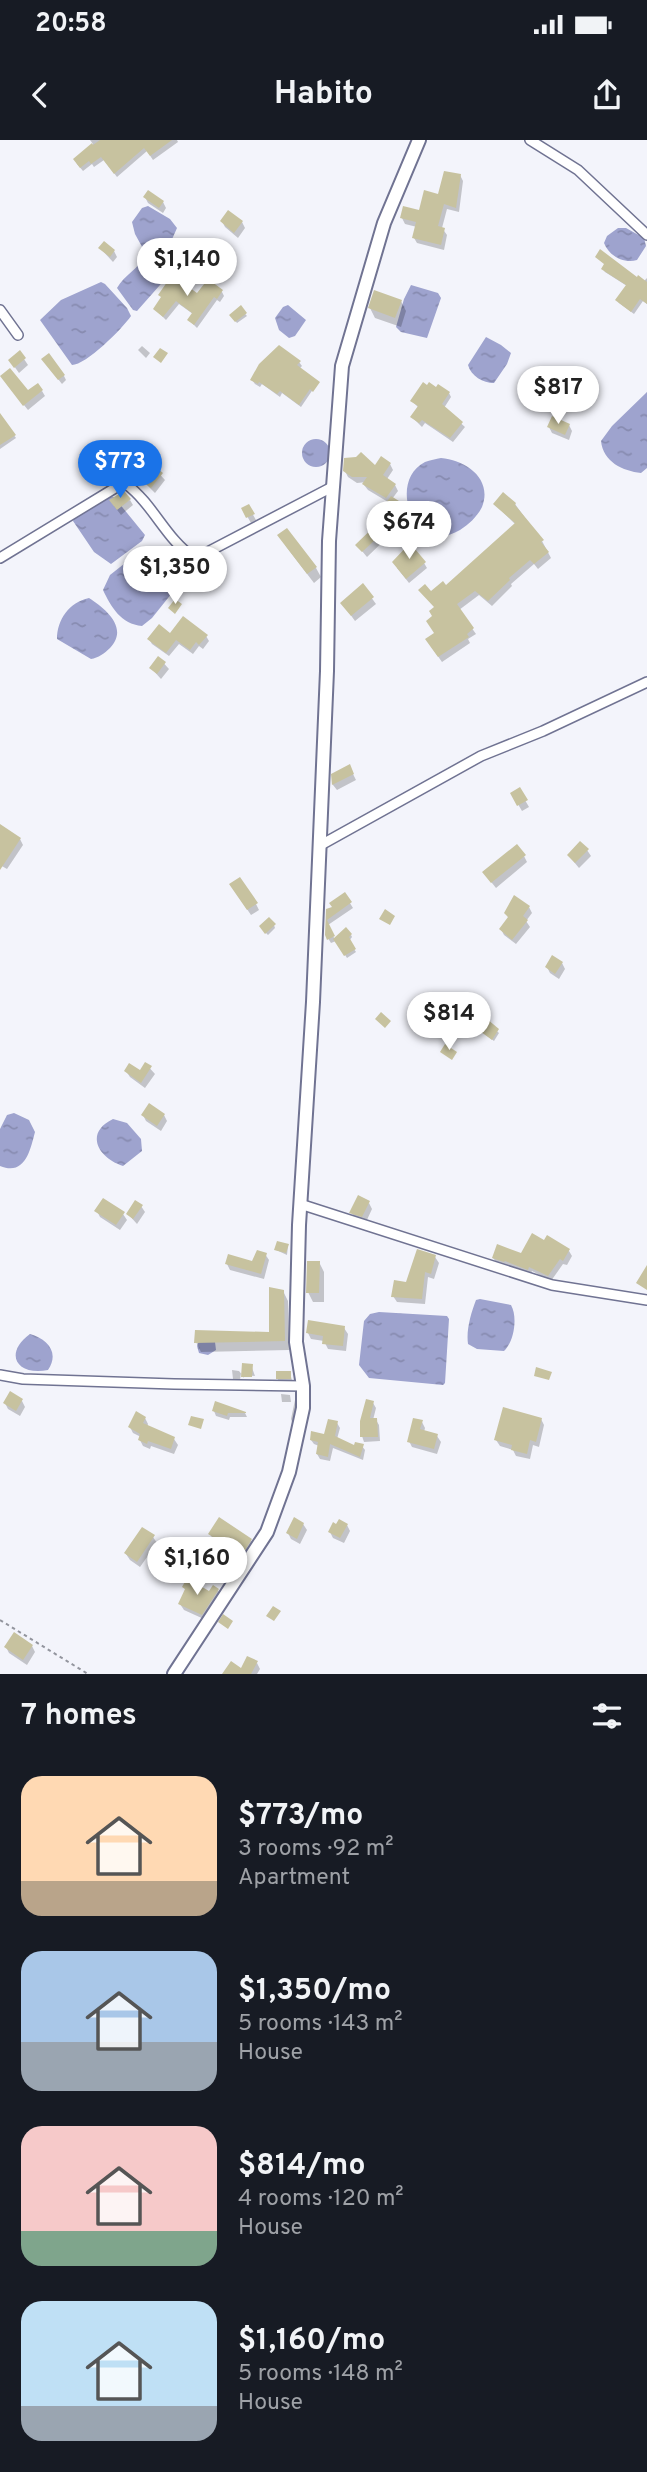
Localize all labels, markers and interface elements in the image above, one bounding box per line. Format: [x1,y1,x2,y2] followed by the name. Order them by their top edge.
[35,8,107,41] text: 20:58
[274,75,373,115] text: Habito
[21,76,59,114] icon: back
[588,76,626,114] icon: share
[130,239,244,298] pin: $1,140
[153,246,221,275] text: $1,140
[517,366,599,426] pin: $817
[533,374,583,403] text: $817
[79,440,161,500] pin: $773
[94,448,146,477] text: $773
[368,502,450,561] pin: $674
[382,509,436,538] text: $674
[118,546,232,606] pin: $1,350
[139,554,211,583] text: $1,350
[408,992,490,1052] pin: $814
[423,1000,475,1029] text: $814
[140,1538,254,1597] pin: $1,160
[163,1545,231,1574] text: $1,160
[588,1697,626,1735] icon: filters
[21,1698,137,1735] text: 7 homes
[238,1798,363,1835] text: $773/mo
[77,1804,161,1888] icon: home
[238,1835,394,1864] text: 3 rooms · 92 m²
[238,1864,350,1893] text: Apartment
[238,1973,391,2010] text: $1,350/mo
[77,1979,161,2063] icon: home
[238,2010,403,2039] text: 5 rooms · 143 m²
[238,2039,303,2068] text: House
[238,2148,365,2185] text: $814/mo
[77,2154,161,2238] icon: home
[238,2185,404,2214] text: 4 rooms · 120 m²
[238,2214,303,2243] text: House
[238,2323,385,2360] text: $1,160/mo
[77,2329,161,2413] icon: home
[238,2360,403,2389] text: 5 rooms · 148 m²
[238,2389,303,2418] text: House

